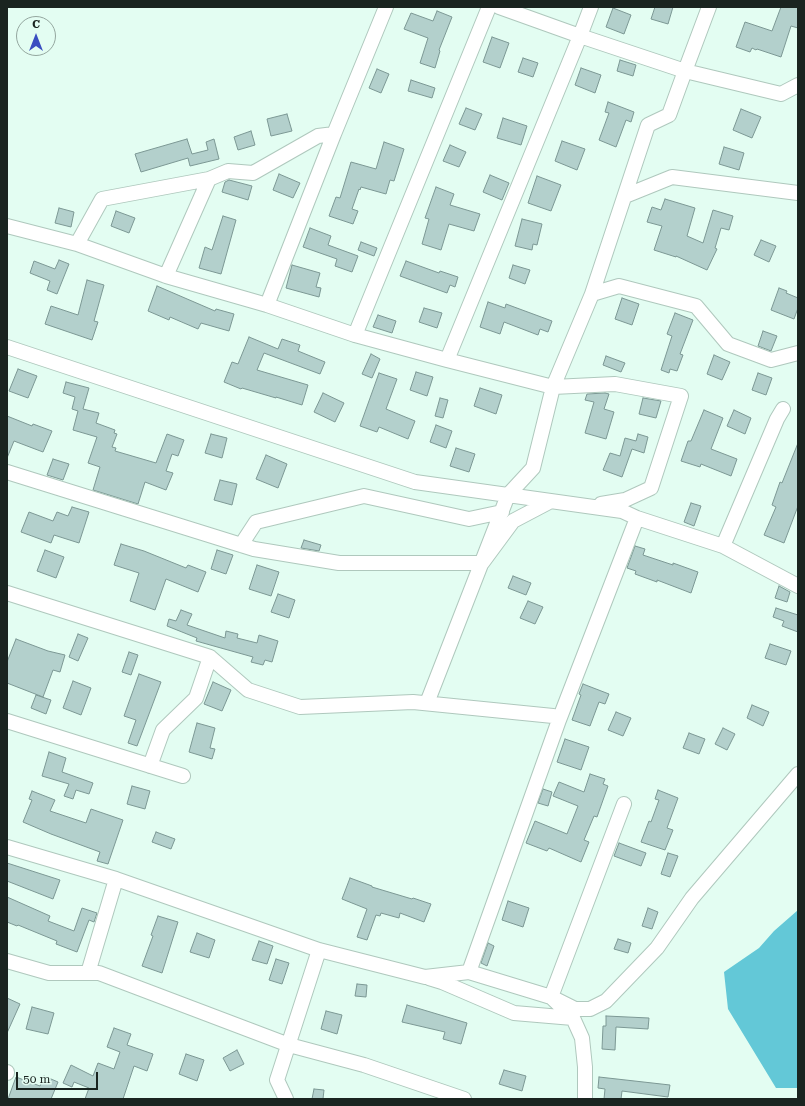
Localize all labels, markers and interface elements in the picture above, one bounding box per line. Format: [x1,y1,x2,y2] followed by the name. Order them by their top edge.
[16,16,56,56] north arrow
[32,18,40,31] text: С
[18,1064,100,1090] scale bar
[23,1072,50,1086] text: 50 m

